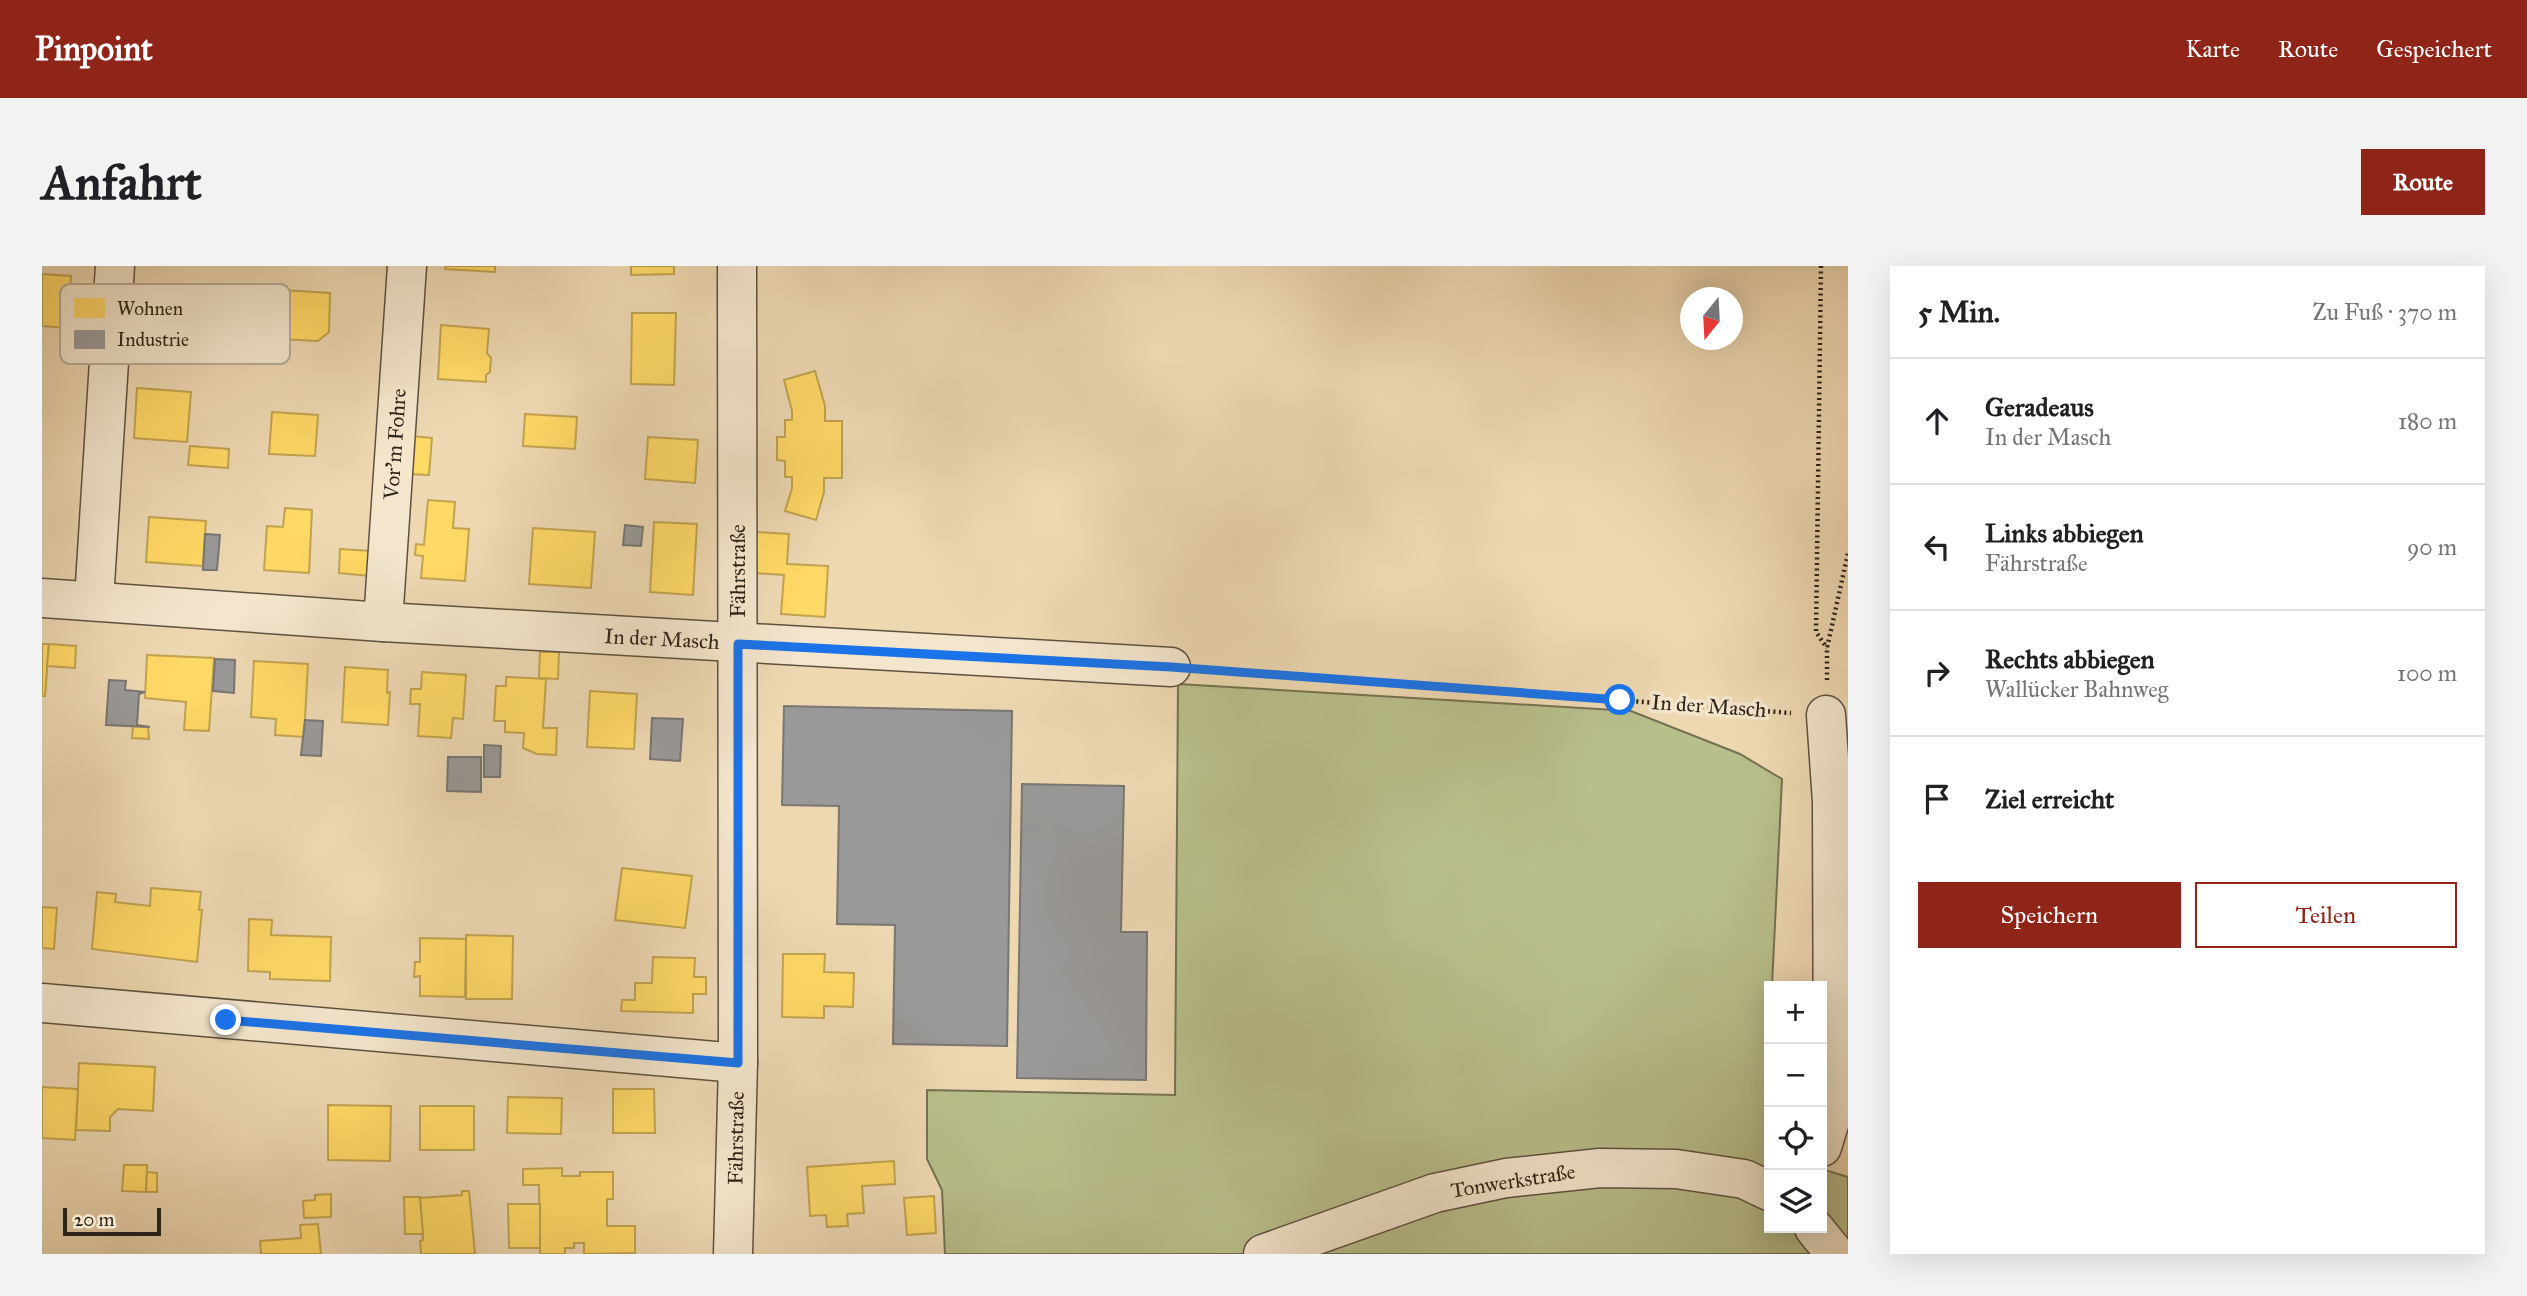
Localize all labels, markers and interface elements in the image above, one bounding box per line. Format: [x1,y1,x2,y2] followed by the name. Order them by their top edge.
[35,29,153,69] text: Pinpoint
[2185,34,2240,64] text: Karte
[2278,34,2338,64] text: Route
[2376,34,2492,64] text: Gespeichert
[2361,149,2485,215] button: Route
[42,153,202,212] text: Anfahrt
[60,284,290,364] legend
[1680,287,1743,350] north arrow
[1918,294,2000,330] text: 5 Min.
[117,297,183,320] text: Wohnen
[2312,298,2457,326] text: Zu Fuß · 370 m
[117,328,189,351] text: Industrie
[378,387,412,501] street label: Vor'm Fohre
[1985,391,2094,423] text: Geradeaus
[1918,402,1956,440] icon: ahead
[2398,407,2457,435] text: 180 m
[1985,423,2111,451] text: In der Masch
[1985,517,2144,549] text: Links abbiegen
[725,524,751,618] street label: Fährstraße
[1918,528,1956,566] icon: left
[2407,533,2457,561] text: 90 m
[1985,549,2088,577] text: Fährstraße
[604,623,721,655] street label: In der Masch
[1985,643,2155,675] text: Rechts abbiegen
[1918,654,1956,692] icon: right
[2397,659,2457,687] text: 100 m
[1985,675,2168,703] text: Wallücker Bahnweg
[1604,684,1635,715] route start
[1651,689,1768,723] street label: In der Masch
[1918,780,1956,818] icon: arrive
[1985,783,2114,815] text: Ziel erreicht
[1918,882,2181,948] button: Speichern
[2195,882,2457,948] button: Teilen
[1764,981,1827,1233] map controls
[1764,981,1827,1044] button: +
[210,1004,241,1035] route end
[1764,1044,1827,1107] button: −
[722,1091,750,1185] street label: Fährstraße
[1764,1107,1827,1170] button: locate
[1449,1158,1577,1204] street label: Tonwerkstraße
[1764,1170,1827,1233] button: layers
[63,1205,161,1237] scale bar
[74,1208,115,1231] text: 20 m

